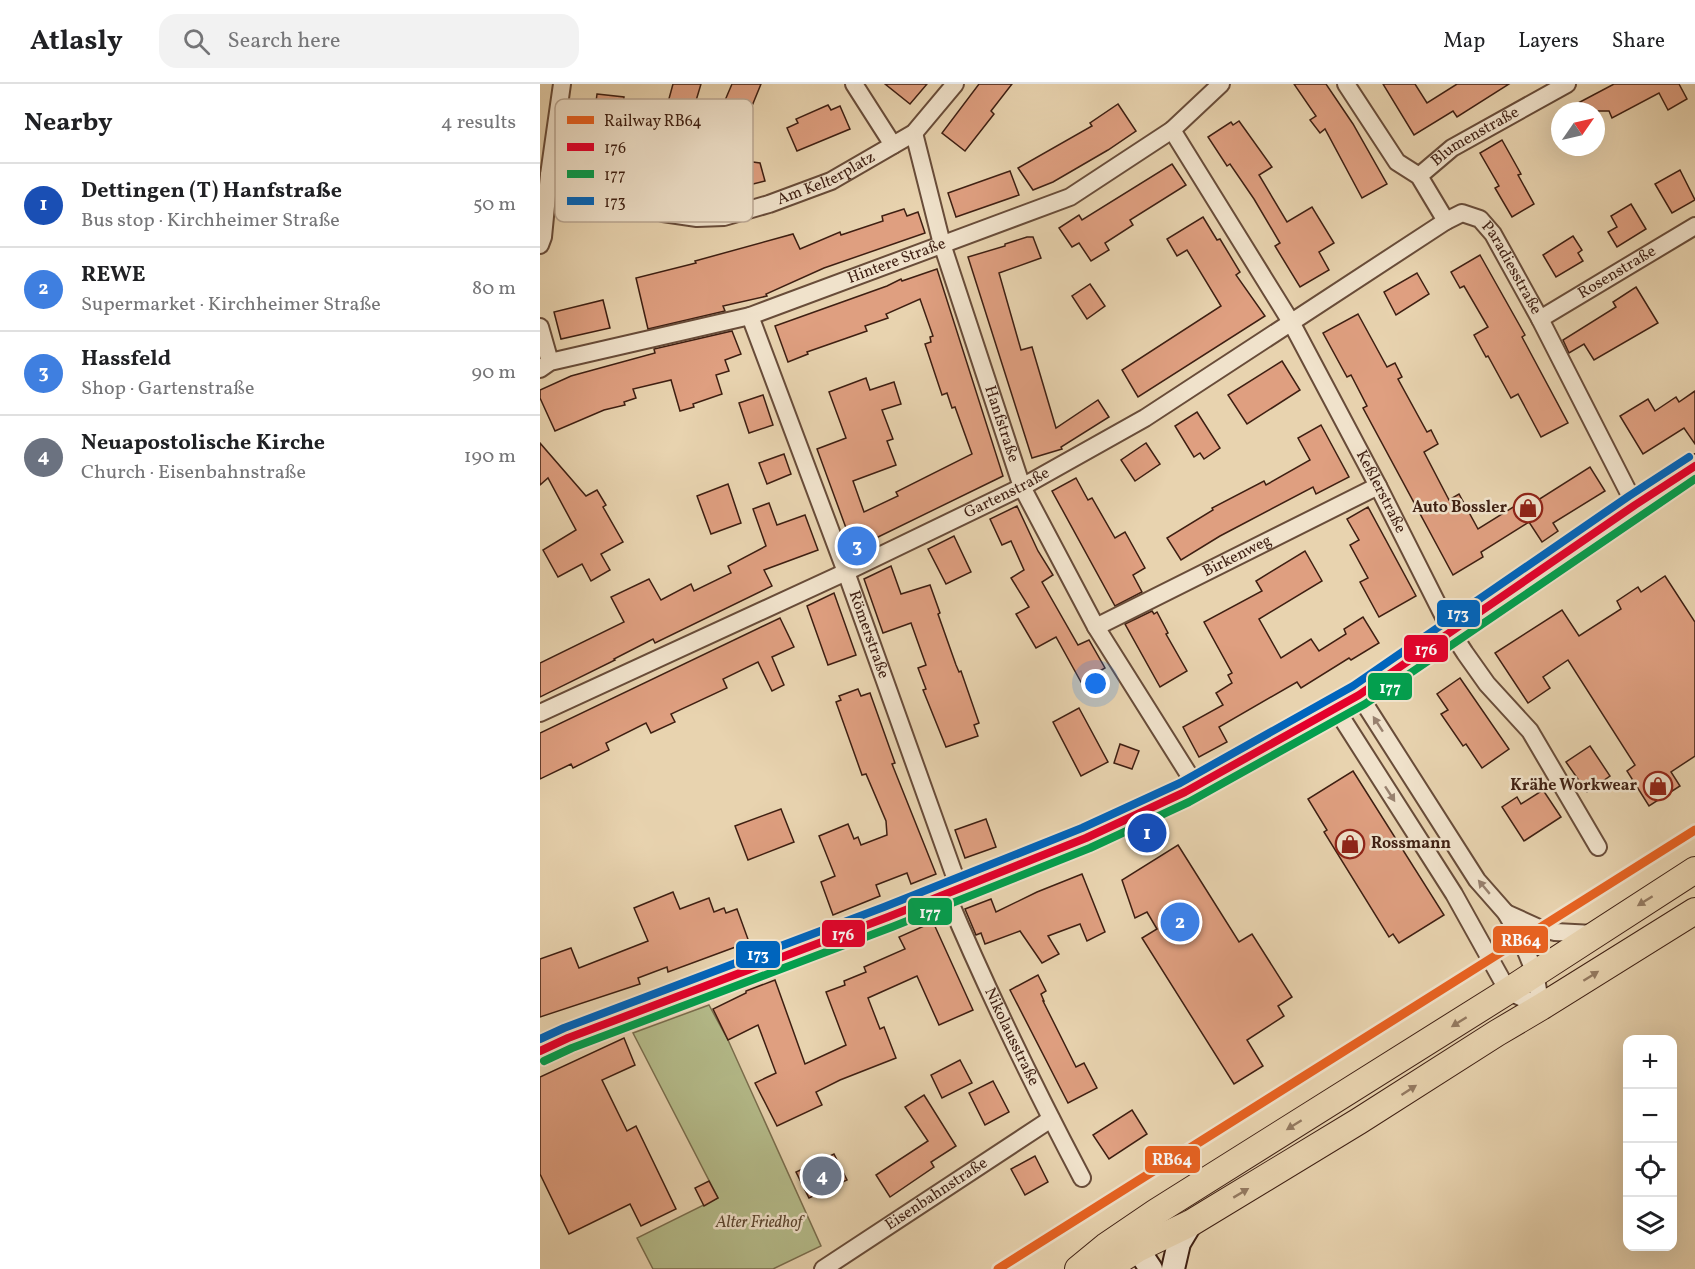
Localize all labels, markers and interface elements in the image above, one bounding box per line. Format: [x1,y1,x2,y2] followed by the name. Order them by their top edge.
[159,14,579,68] search box
[30,22,123,61] text: Atlasly
[180,25,213,58] icon: search
[228,26,340,57] text: Search here
[1443,27,1485,56] text: Map
[1518,27,1579,56] text: Layers
[1612,27,1665,56] text: Share
[555,99,753,222] legend
[1427,102,1523,172] street label: Blumenstraße
[1551,102,1605,156] north arrow
[24,105,113,141] text: Nearby
[441,109,516,137] text: 4 results
[604,111,702,133] text: Railway RB64
[604,138,626,160] text: 176
[774,147,879,211] street label: Am Kelterplatz
[604,165,626,187] text: 177
[81,176,342,207] text: Dettingen (T) Hanfstraße
[39,191,48,219] text: 1
[473,191,516,219] text: 50 m
[604,192,626,214] text: 173
[81,207,340,235] text: Bus stop · Kirchheimer Straße
[1476,216,1547,319] street label: Paradiesstraße
[844,233,949,290] street label: Hintere Straße
[1574,241,1660,305] street label: Rosenstraße
[81,260,146,291] text: REWE
[38,275,49,303] text: 2
[472,275,516,303] text: 80 m
[81,291,381,319] text: Supermarket · Kirchheimer Straße
[81,344,171,375] text: Hassfeld
[38,359,49,387] text: 3
[472,359,516,387] text: 90 m
[81,375,255,403] text: Shop · Gartenstraße
[978,383,1024,465] street label: Hanfstraße
[81,428,325,459] text: Neuapostolische Kirche
[37,443,50,471] text: 4
[464,443,516,471] text: 190 m
[1350,446,1411,537] street label: Keßlerstraße
[81,459,306,487] text: Church · Eisenbahnstraße
[960,463,1054,524] street label: Gartenstraße
[1512,492,1544,524] shop icon: Auto Bossler
[1412,497,1507,519] place label: Auto Bossler
[838,524,876,568] pin: 3
[1199,530,1276,583] street label: Birkenweg
[843,588,894,682] street label: Römerstraße
[1436,599,1481,628] line badge: 173
[1447,604,1469,626] text: 173
[1403,634,1449,663] line badge: 176
[1415,640,1438,662] text: 176
[1081,669,1110,698] your location
[1367,672,1413,701] line badge: 177
[1379,678,1401,700] text: 177
[1372,716,1383,732] one-way arrow
[1642,770,1674,802] shop icon: Krähe Workwear
[1510,775,1637,797] place label: Krähe Workwear
[1384,785,1396,801] one-way arrow
[1128,810,1166,855] pin: 1
[1334,828,1366,860] shop icon: Rossmann
[1371,833,1451,855] place label: Rossmann
[1478,880,1491,895] one-way arrow
[1637,896,1654,907] one-way arrow
[907,897,953,926] line badge: 177
[1160,900,1200,944] pin: 2
[919,903,941,925] text: 177
[821,919,866,948] line badge: 176
[832,925,855,947] text: 176
[1492,925,1549,954] line badge: RB64
[1501,931,1541,953] text: RB64
[735,940,781,969] line badge: 173
[747,945,769,967] text: 173
[1583,971,1599,982] one-way arrow
[978,984,1044,1090] street label: Nikolausstraße
[1451,1016,1467,1027] one-way arrow
[1623,1035,1677,1251] map controls
[1623,1035,1677,1089] button: +
[1400,1084,1417,1095] one-way arrow
[1623,1089,1677,1143] button: −
[1285,1120,1302,1131] one-way arrow
[1623,1143,1677,1197] button: locate
[1144,1145,1201,1174] line badge: RB64
[1152,1150,1192,1172] text: RB64
[881,1152,992,1236] street label: Eisenbahnstraße
[802,1154,842,1198] pin: 4
[1233,1188,1250,1198] one-way arrow
[1623,1197,1677,1251] button: layers
[715,1212,805,1234] park label: Alter Friedhof

